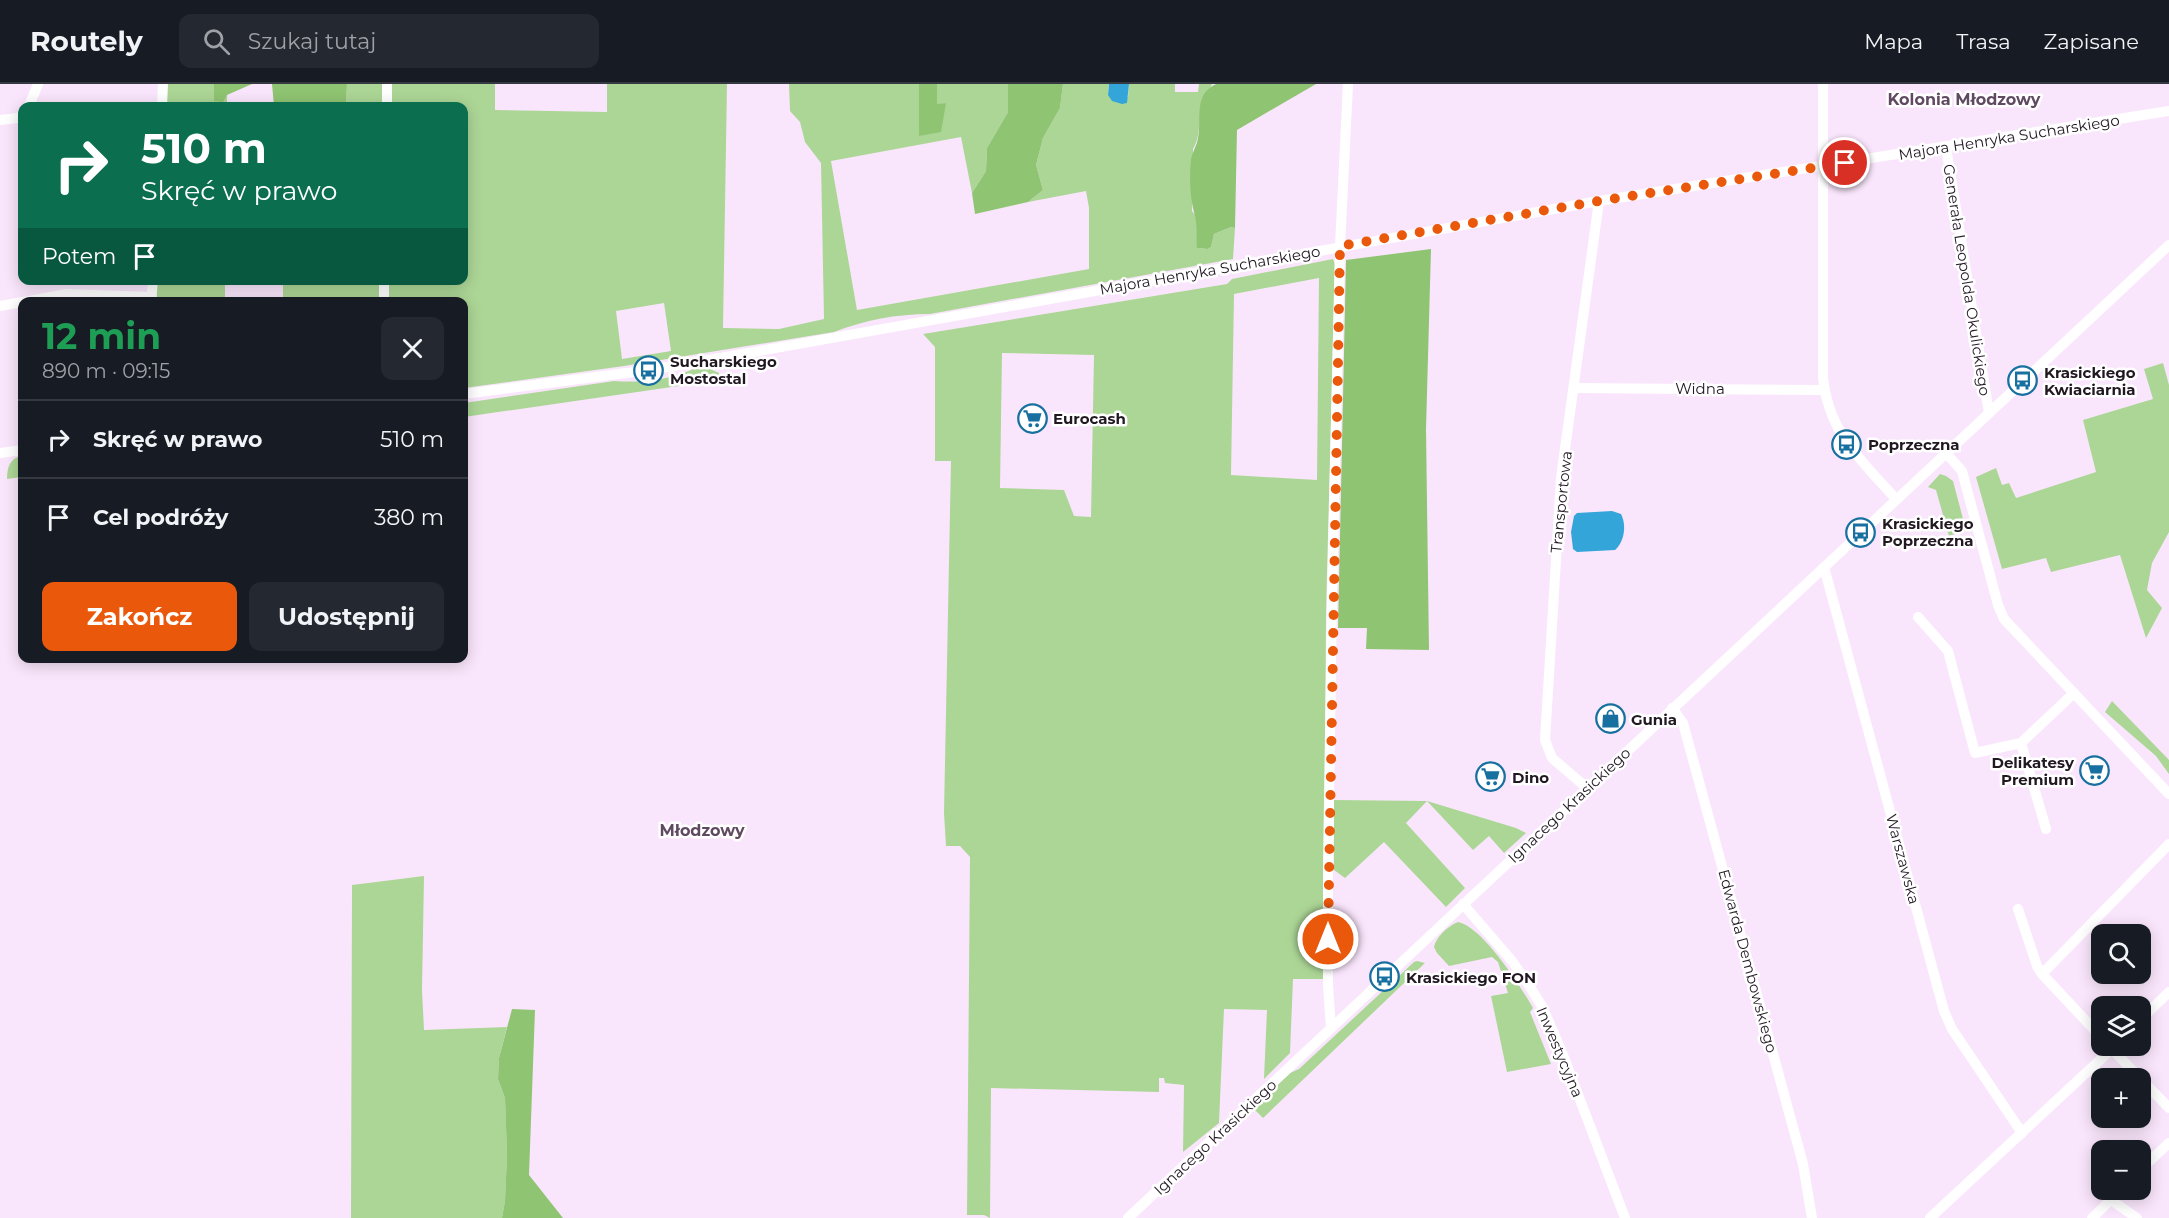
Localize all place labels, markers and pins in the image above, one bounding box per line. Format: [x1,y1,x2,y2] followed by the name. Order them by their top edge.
[1819,137,1870,188] pin
[670,352,777,388] place label: Sucharskiego Mostostal
[633,354,665,386] bus stop icon: Sucharskiego Mostostal
[2044,363,2136,399] place label: Krasickiego Kwiaciarnia
[2007,365,2039,397] bus stop icon: Krasickiego Kwiaciarnia
[1016,402,1048,434] supermarket icon: Eurocash
[1053,409,1126,428] place label: Eurocash
[1831,428,1863,460] bus stop icon: Poprzeczna
[1868,435,1960,454] place label: Poprzeczna
[1882,514,1974,550] place label: Krasickiego Poprzeczna
[1845,516,1877,548] bus stop icon: Krasickiego Poprzeczna
[1594,703,1626,735] shop icon: Gunia
[1631,710,1677,729] place label: Gunia
[1992,753,2075,789] place label: Delikatesy Premium
[2079,755,2111,787] supermarket icon: Delikatesy Premium
[1475,761,1507,793] supermarket icon: Dino
[1512,768,1549,787] place label: Dino
[1369,961,1401,993] bus stop icon: Krasickiego FON
[1406,968,1536,987] place label: Krasickiego FON

